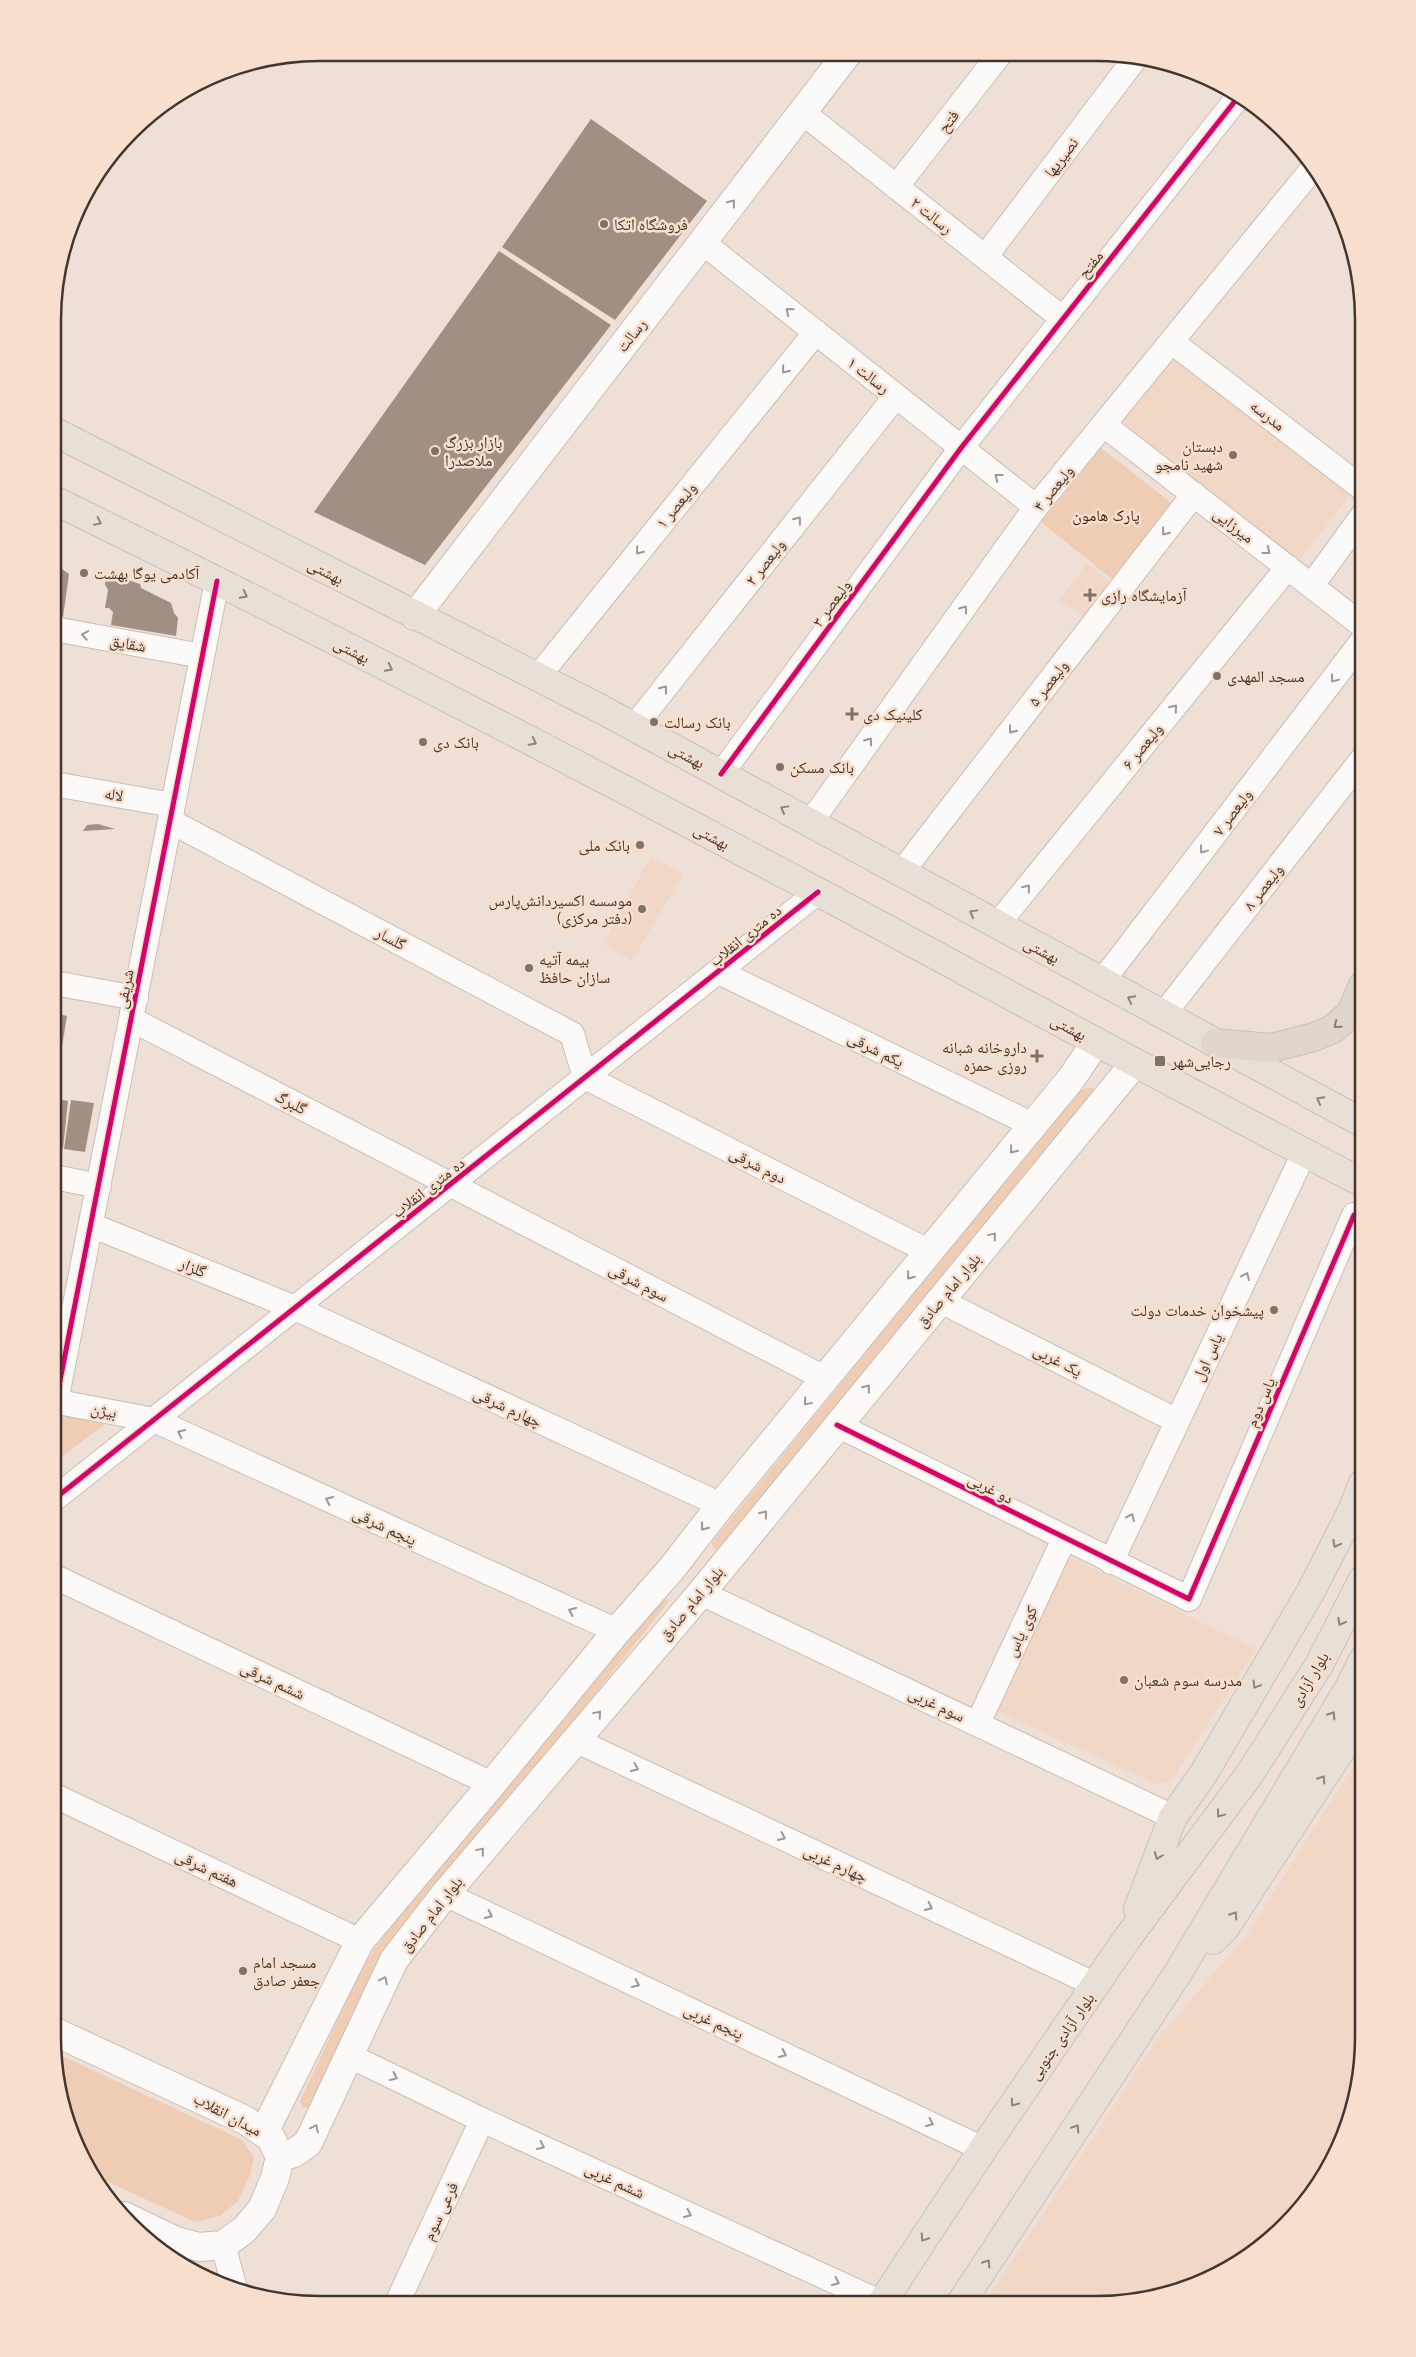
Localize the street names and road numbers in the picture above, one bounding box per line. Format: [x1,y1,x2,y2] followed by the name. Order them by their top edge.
[934,106,964,137] street label: فتح
[1040,134,1082,181] street label: نصیریها
[907,193,957,238] street label: رسالت ۲
[1074,247,1108,283] street label: مفتح
[612,315,650,356] street label: رسالت
[844,353,894,398] street label: رسالت ۱
[1247,396,1289,435] street label: مدرسه
[1029,462,1078,515] street label: ولیعصر ۴
[652,479,701,532] street label: ولیعصر ۱
[1209,504,1258,548] street label: میرزایی
[741,535,789,589] street label: ولیعصر ۲
[304,554,347,589] street label: بهشتی
[808,576,855,631] street label: ولیعصر ۳
[108,631,148,657] street label: شقایق
[330,633,373,668] street label: بهشتى
[1024,656,1072,710] street label: ولیعصر ۵
[1118,720,1167,773] street label: ولیعصر ۶
[665,738,708,774] street label: بهشتی
[103,783,125,805] street label: لاله
[1209,785,1256,839] street label: ولیعصر ۷
[690,819,733,855] street label: بهشتى
[1239,860,1287,914] street label: ولیعصر ۸
[705,901,786,971] street label: ده متری انقلاب
[372,922,409,954] street label: گلسار
[1020,933,1063,969] street label: بهشتی
[111,968,139,1011] street label: شریفی
[1047,1010,1090,1046] street label: بهشتى
[844,1028,907,1072] street label: یکم شرقی
[272,1086,310,1119] street label: گلبرگ
[726,1143,789,1189] street label: دوم شرقی
[388,1153,469,1223] street label: ده متری انقلاب
[912,1250,986,1332] street label: بلوار امام صادق
[176,1253,209,1281] street label: گلزار
[605,1259,672,1307] street label: سوم شرقی
[1188,1330,1228,1385] street label: یاس اول
[1030,1340,1085,1382] street label: یک غربی
[1242,1375,1280,1430] street label: یاس دوم
[470,1383,545,1432] street label: چهارم شرقی
[89,1399,118,1423] street label: بیژن
[965,1469,1017,1509] street label: دو غربی
[350,1503,420,1550] street label: پنجم شرقی
[655,1563,729,1645] street label: بلوار امام صادق
[1001,1602,1042,1660] street label: کوی یاس
[1286,1649,1334,1710] street label: بلوار آزادی
[237,1657,308,1704] street label: ششم شرقی
[905,1683,968,1727] street label: سوم غربی
[800,1840,871,1887] street label: چهارم غربی
[172,1846,241,1892] street label: هفتم شرقی
[396,1873,468,1956] street label: بلوار امام صادق
[1024,1989,1099,2084] street label: بلوار آزادی جنوبی
[681,1999,747,2044] street label: پنجم غربی
[190,2089,265,2141] street label: میدان انقلاب
[582,2158,648,2203] street label: ششم غربی
[419,2179,463,2244] street label: فرعی سوم

